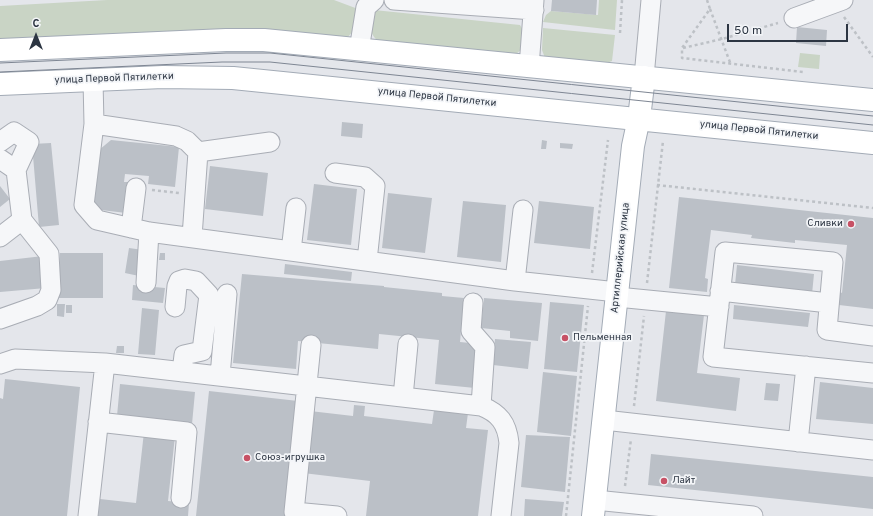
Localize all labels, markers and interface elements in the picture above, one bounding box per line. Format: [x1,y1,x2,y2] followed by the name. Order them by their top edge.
[16,16,56,56] north arrow
[729,16,850,42] scale bar
[32,17,40,31] text: С
[734,23,762,39] text: 50 m
[54,71,174,87] street label: улица Первой Пятилетки
[377,86,497,110] street label: улица Первой Пятилетки
[699,119,819,143] street label: улица Первой Пятилетки
[609,202,633,314] street label: Артиллерийская улица
[807,218,843,230] place label: Сливки
[846,219,856,229] marker: Сливки
[573,332,632,344] place label: Пельменная
[560,333,570,343] marker: Пельменная
[255,452,325,464] place label: Союз-игрушка
[242,453,252,463] marker: Союз-игрушка
[672,475,695,487] place label: Лайт
[659,476,669,486] marker: Лайт

